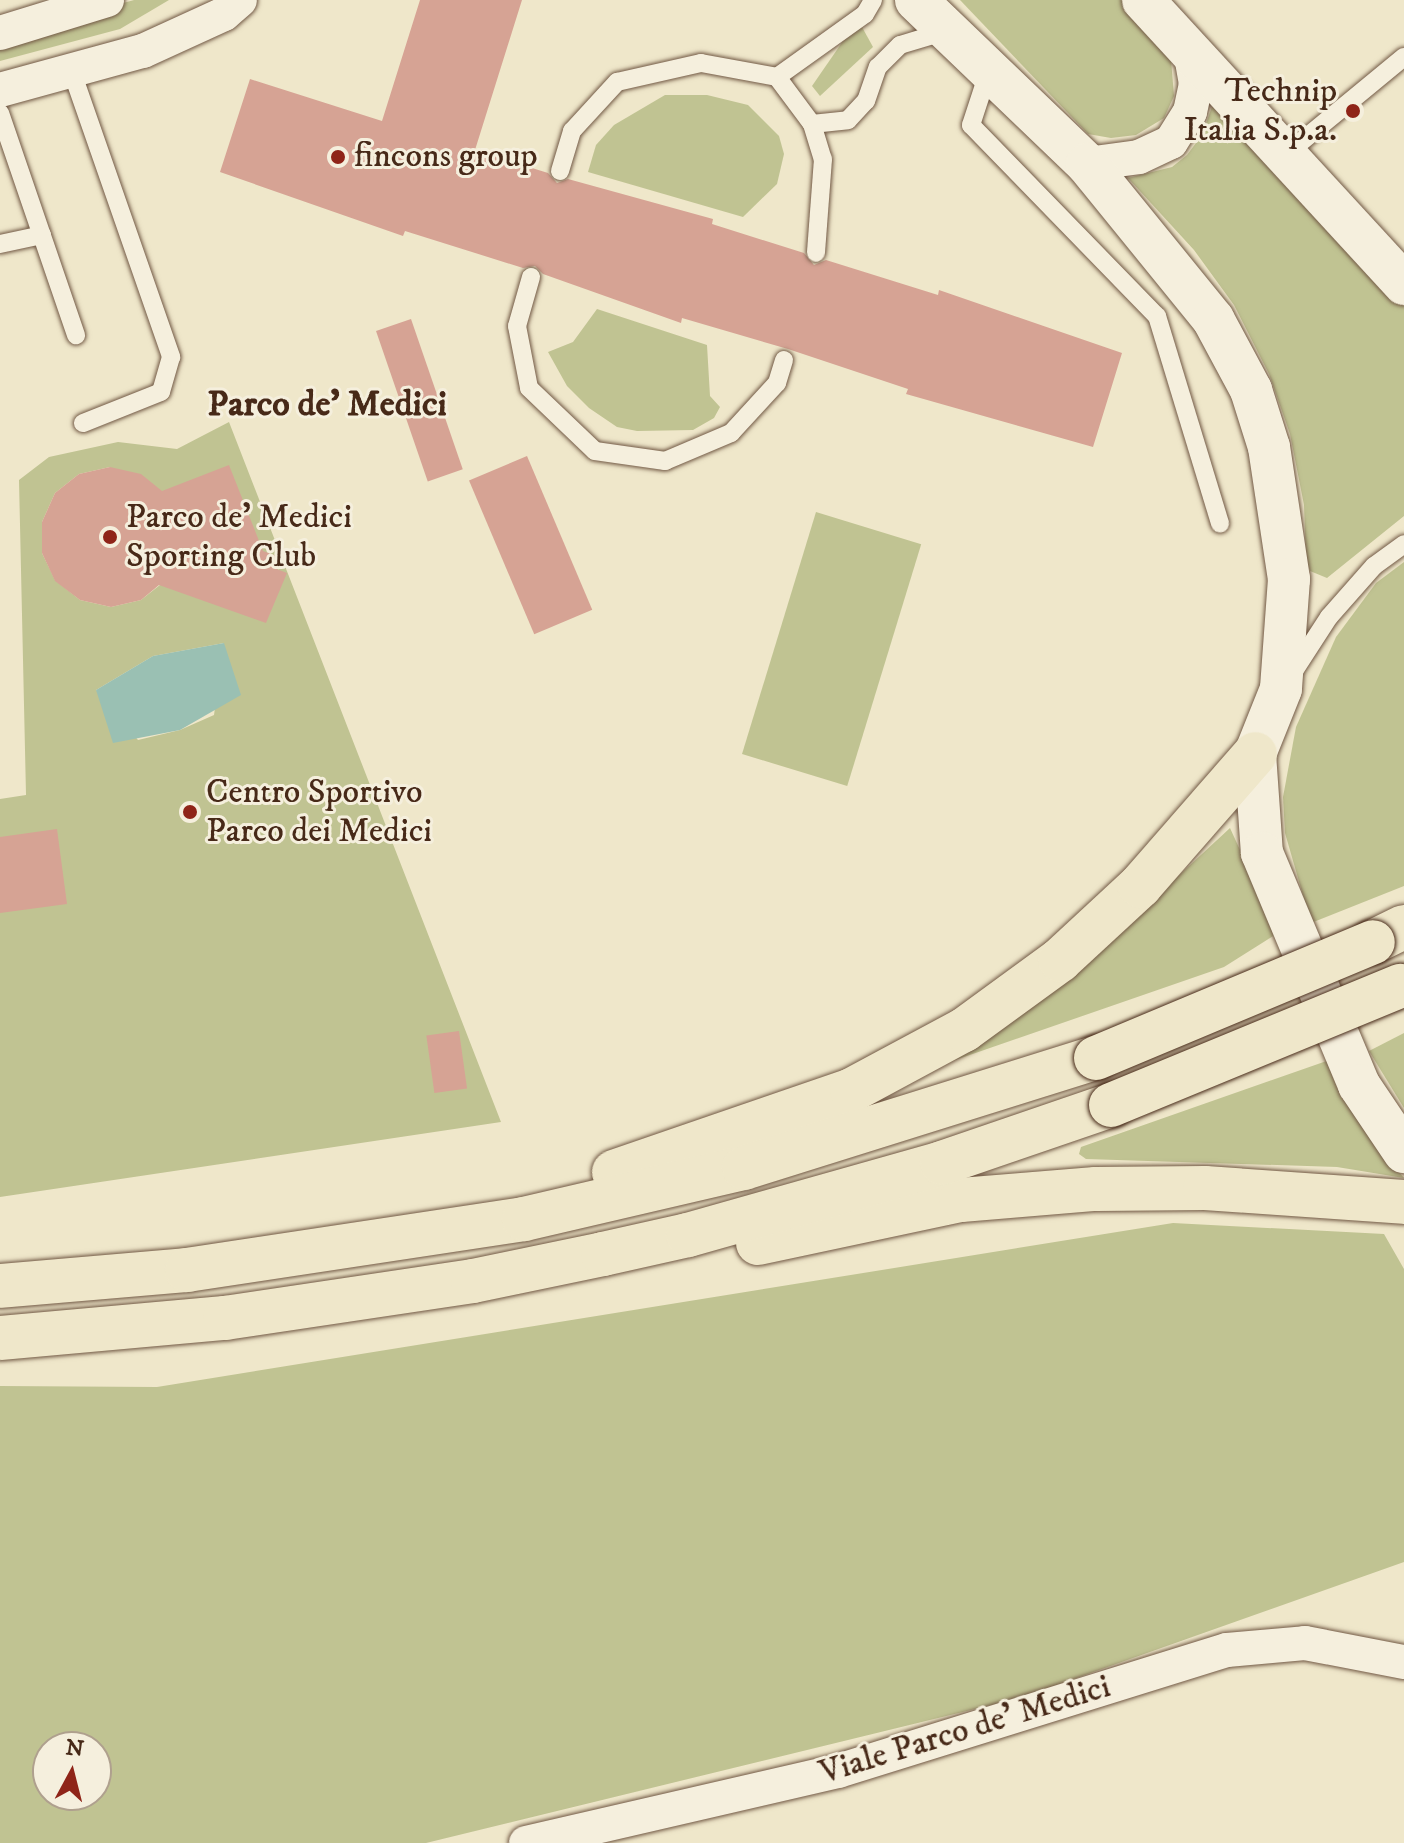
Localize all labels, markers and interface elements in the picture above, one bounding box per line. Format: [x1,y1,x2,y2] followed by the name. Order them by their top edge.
[1184,71,1337,150] place label: Technip Italia S.p.a.
[1344,102,1362,120] marker: Technip Italia S.p.a.
[354,137,538,177] place label: fincons group
[329,148,347,166] marker: fincons group
[207,383,447,427] district label: Parco de' Medici
[126,497,352,576] place label: Parco de' Medici Sporting Club
[101,528,119,546] marker: Parco de' Medici Sporting Club
[206,772,432,852] place label: Centro Sportivo Parco dei Medici
[181,803,199,821] marker: Centro Sportivo Parco dei Medici
[815,1666,1115,1794] street label: Viale Parco de' Medici
[32,1731,112,1811] north arrow
[64,1734,85,1763] text: N

